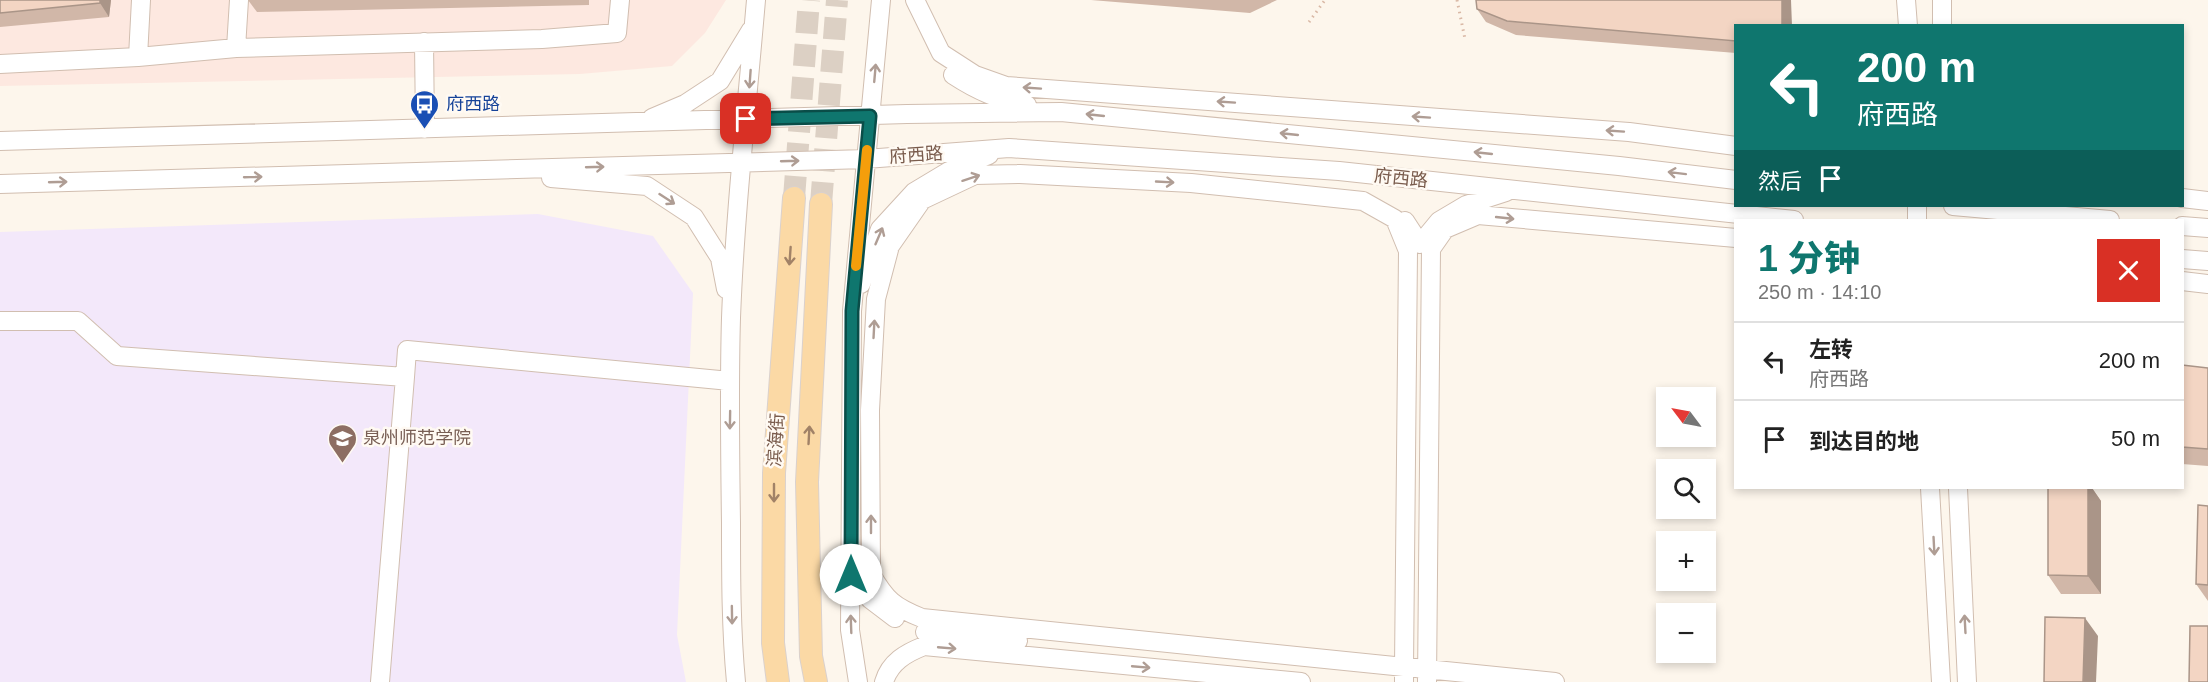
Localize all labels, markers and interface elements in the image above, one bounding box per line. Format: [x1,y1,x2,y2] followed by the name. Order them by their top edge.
[1857,44,1976,91] text: 200 m
[1758,48,1836,126] icon: left
[869,64,880,84] one-way arrow
[744,69,755,89] one-way arrow
[1022,82,1042,93] one-way arrow
[409,88,441,130] bus stop icon: 府西路
[720,93,771,144] pin
[446,94,500,114] place label: 府西路
[1217,97,1237,108] one-way arrow
[1857,100,1938,130] text: 府西路
[729,102,762,135] icon: arrive
[1086,109,1106,120] one-way arrow
[1411,111,1431,122] one-way arrow
[1606,125,1625,136] one-way arrow
[1280,128,1300,139] one-way arrow
[888,143,944,167] street label: 府西路
[1474,147,1494,158] one-way arrow
[780,155,800,167] one-way arrow
[585,161,605,172] one-way arrow
[1814,162,1847,195] icon: arrive
[1373,165,1429,191] street label: 府西路
[1668,167,1688,178] one-way arrow
[1758,169,1802,194] text: 然后
[243,171,263,182] one-way arrow
[961,172,980,183] one-way arrow
[1155,176,1175,187] one-way arrow
[48,177,68,188] one-way arrow
[658,193,674,205] one-way arrow
[1495,212,1515,223] one-way arrow
[874,228,885,246] one-way arrow
[1758,238,1860,279] text: 1 分钟
[2097,239,2160,302] button: close
[784,246,795,266] one-way arrow
[1758,281,1881,303] text: 250 m · 14:10
[869,320,880,340] one-way arrow
[1809,337,1853,362] text: 左转
[1758,345,1791,378] icon: left
[2099,348,2160,373] text: 200 m
[1809,368,1869,390] text: 府西路
[1656,387,1716,447] north arrow
[1656,387,1716,663] map controls
[724,410,736,430] one-way arrow
[764,412,788,468] street label: 滨海街
[326,422,358,464] school or university icon: 泉州师范学院
[1758,423,1791,456] icon: arrive
[804,425,815,445] one-way arrow
[2111,426,2160,451] text: 50 m
[363,428,471,448] place label: 泉州师范学院
[1809,429,1919,454] text: 到达目的地
[1656,459,1716,519] button: search
[768,482,780,502] one-way arrow
[865,515,877,535] one-way arrow
[1656,531,1716,591] button: +
[1928,535,1939,555] one-way arrow
[819,543,883,607] position arrow
[1656,603,1716,663] button: −
[726,605,738,625] one-way arrow
[1959,614,1970,634] one-way arrow
[845,615,856,635] one-way arrow
[936,643,956,654] one-way arrow
[1130,662,1150,673] one-way arrow

